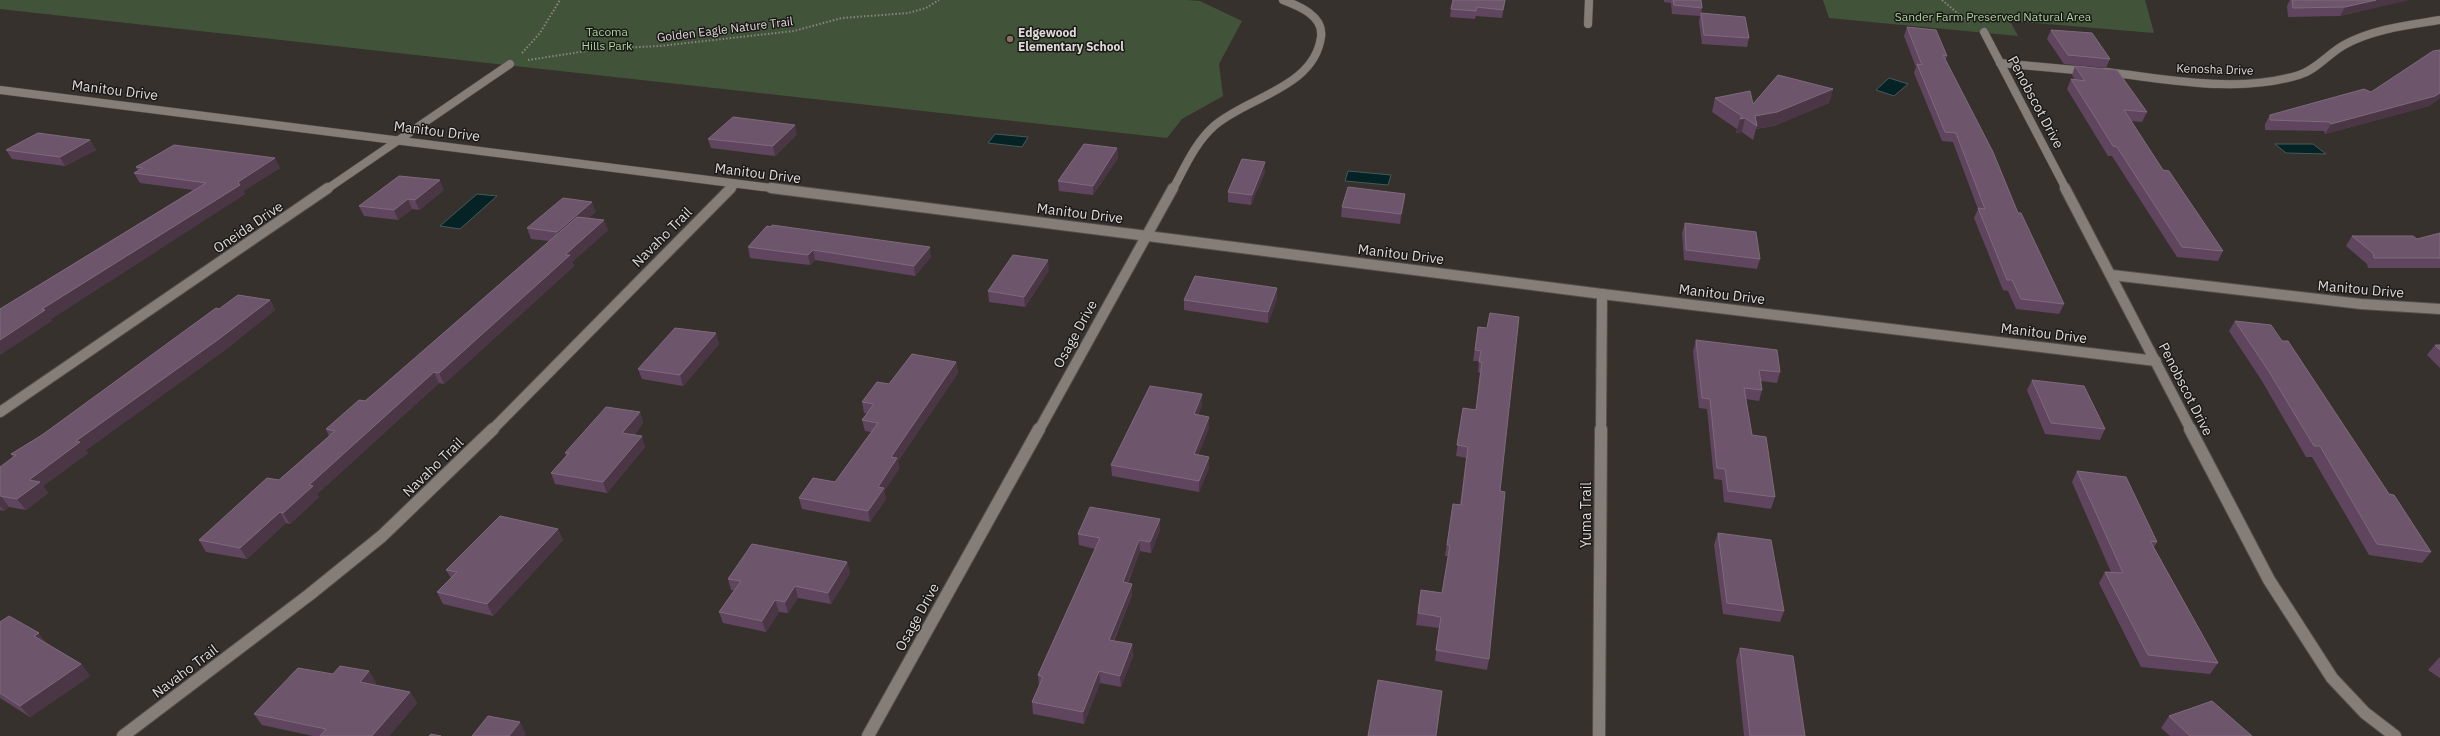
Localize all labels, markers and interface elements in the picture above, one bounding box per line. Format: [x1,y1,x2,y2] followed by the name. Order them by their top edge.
[1895,9,2092,24] park label: Sander Farm Preserved Natural Area
[656,13,794,45] street label: Golden Eagle Nature Trail
[582,24,633,53] park label: Tacoma Hills Park
[1018,25,1124,54] place label: Edgewood Elementary School
[1005,34,1015,44] marker: Edgewood Elementary School
[2004,53,2068,152] street label: Penobscot Drive
[2176,60,2254,78] street label: Kenosha Drive
[71,76,159,104] street label: Manitou Drive
[393,117,481,145] street label: Manitou Drive
[714,159,802,187] street label: Manitou Drive
[210,197,287,257] street label: Oneida Drive
[1036,199,1124,227] street label: Manitou Drive
[628,203,696,271] street label: Navaho Trail
[1357,240,1445,268] street label: Manitou Drive
[2317,276,2405,302] street label: Manitou Drive
[1678,280,1766,308] street label: Manitou Drive
[1049,297,1101,371] street label: Osage Drive
[2000,319,2088,347] street label: Manitou Drive
[2155,339,2217,439] street label: Penobscot Drive
[399,433,467,501] street label: Navaho Trail
[1577,482,1595,548] street label: Yuma Trail
[891,580,943,654] street label: Osage Drive
[148,640,222,702] street label: Navaho Trail

